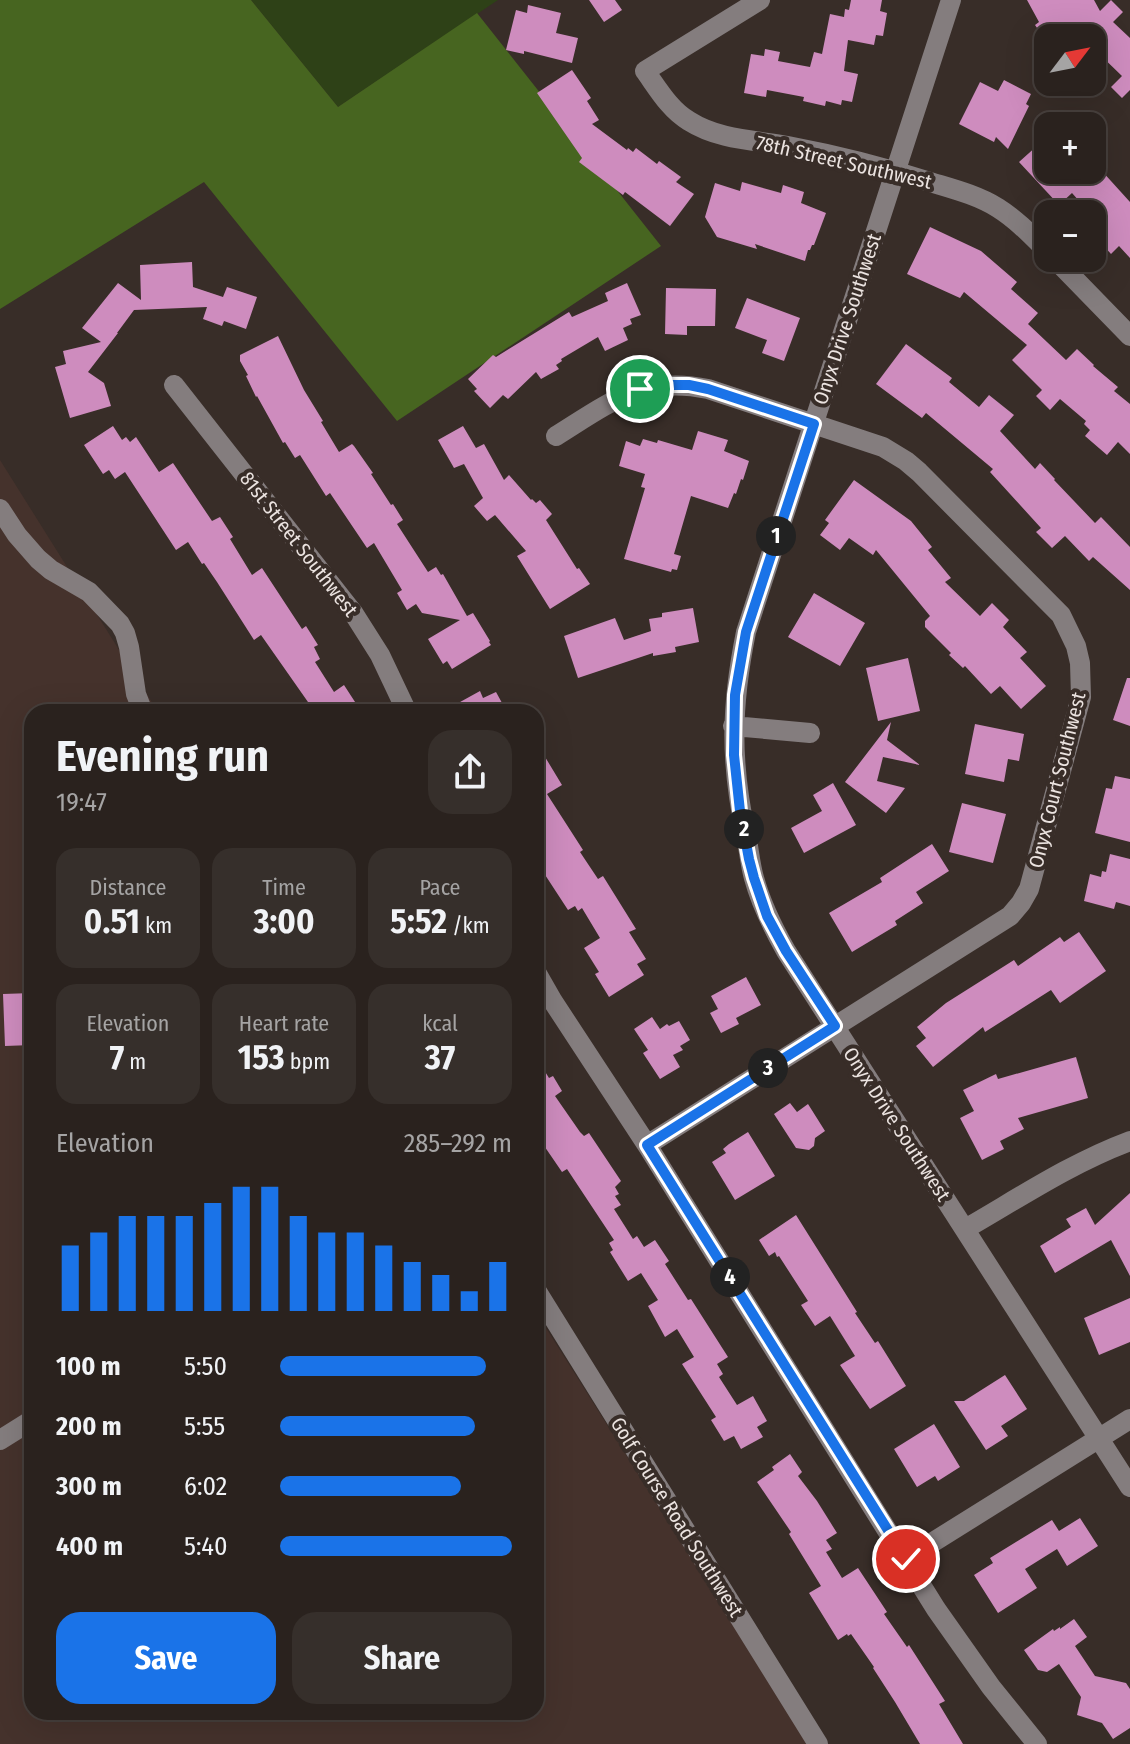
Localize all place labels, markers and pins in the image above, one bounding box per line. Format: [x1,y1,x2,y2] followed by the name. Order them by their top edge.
[606,355,674,423] pin
[756,516,796,556] pin: 1
[724,809,764,849] pin: 2
[748,1048,788,1088] pin: 3
[710,1257,750,1297] pin: 4
[872,1525,940,1593] pin

